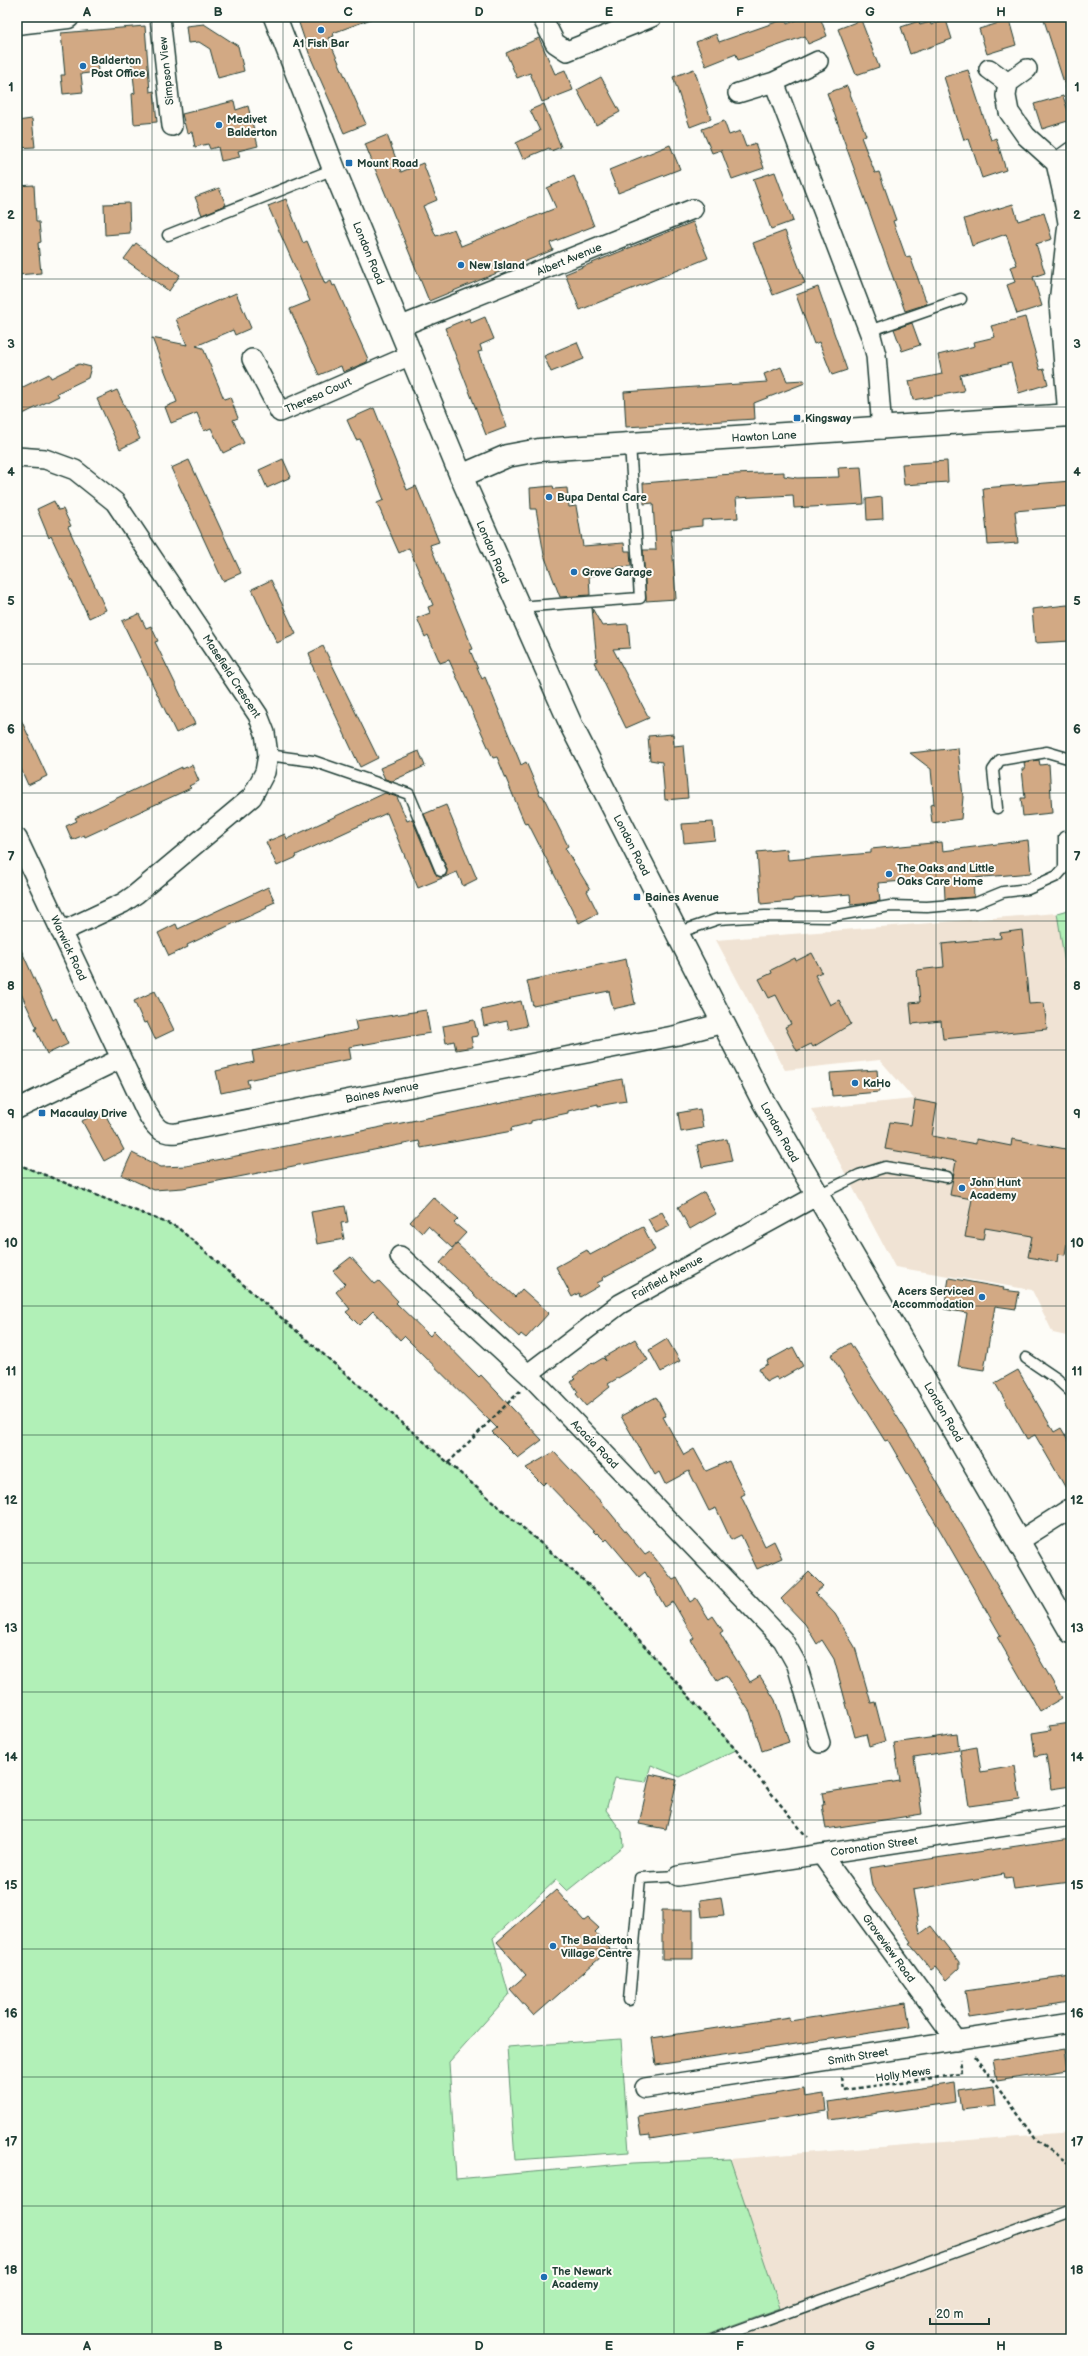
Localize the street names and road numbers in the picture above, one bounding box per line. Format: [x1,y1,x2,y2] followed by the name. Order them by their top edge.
[156,36,177,106] street label: Simpson View
[350,220,387,287] street label: London Road
[535,240,604,278] street label: Albert Avenue
[283,375,354,416] street label: Theresa Court
[731,428,797,445] street label: Hawton Lane
[474,519,512,585] street label: London Road
[200,632,264,721] street label: Masefield Crescent
[611,813,653,878] street label: London Road
[48,914,89,983] street label: Warwick Road
[344,1079,420,1106] street label: Baines Avenue
[758,1100,801,1165] street label: London Road
[629,1252,706,1302] street label: Fairfield Avenue
[921,1380,966,1444] street label: London Road
[568,1417,621,1471] street label: Acacia Road
[830,1834,919,1859] street label: Coronation Street
[859,1912,918,1985] street label: Groveview Road
[827,2045,890,2068] street label: Smith Street
[875,2064,932,2085] street label: Holly Mews

